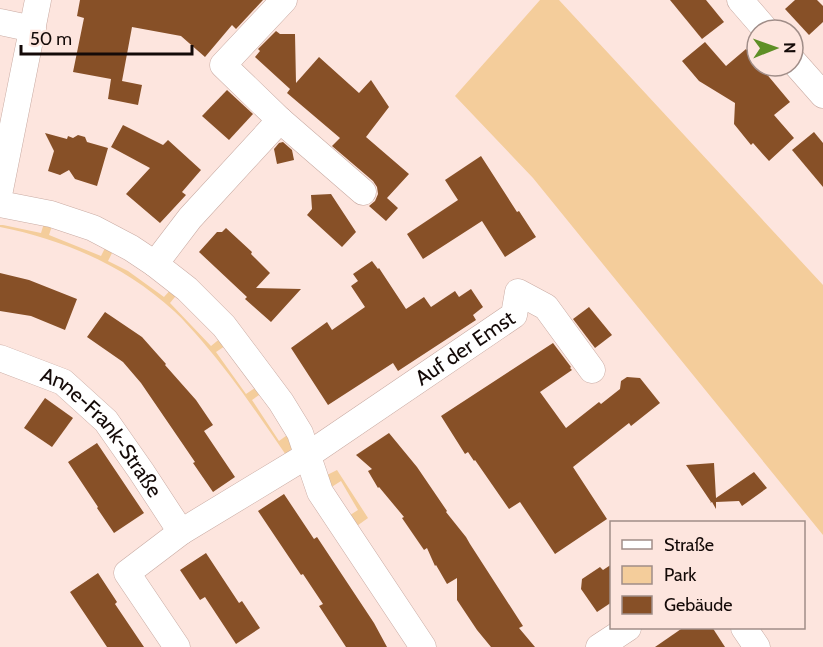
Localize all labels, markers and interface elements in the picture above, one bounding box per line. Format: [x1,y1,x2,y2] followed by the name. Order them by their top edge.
[21,18,192,56] scale bar
[745,18,805,78] north arrow
[30,28,72,50] text: 50 m
[780,42,799,54] text: N
[410,305,519,390] street label: Auf der Emst
[37,362,168,502] street label: Anne-Frank-Straße
[610,521,805,629] legend
[664,534,714,556] text: Straße
[664,564,697,586] text: Park
[664,594,733,616] text: Gebäude

